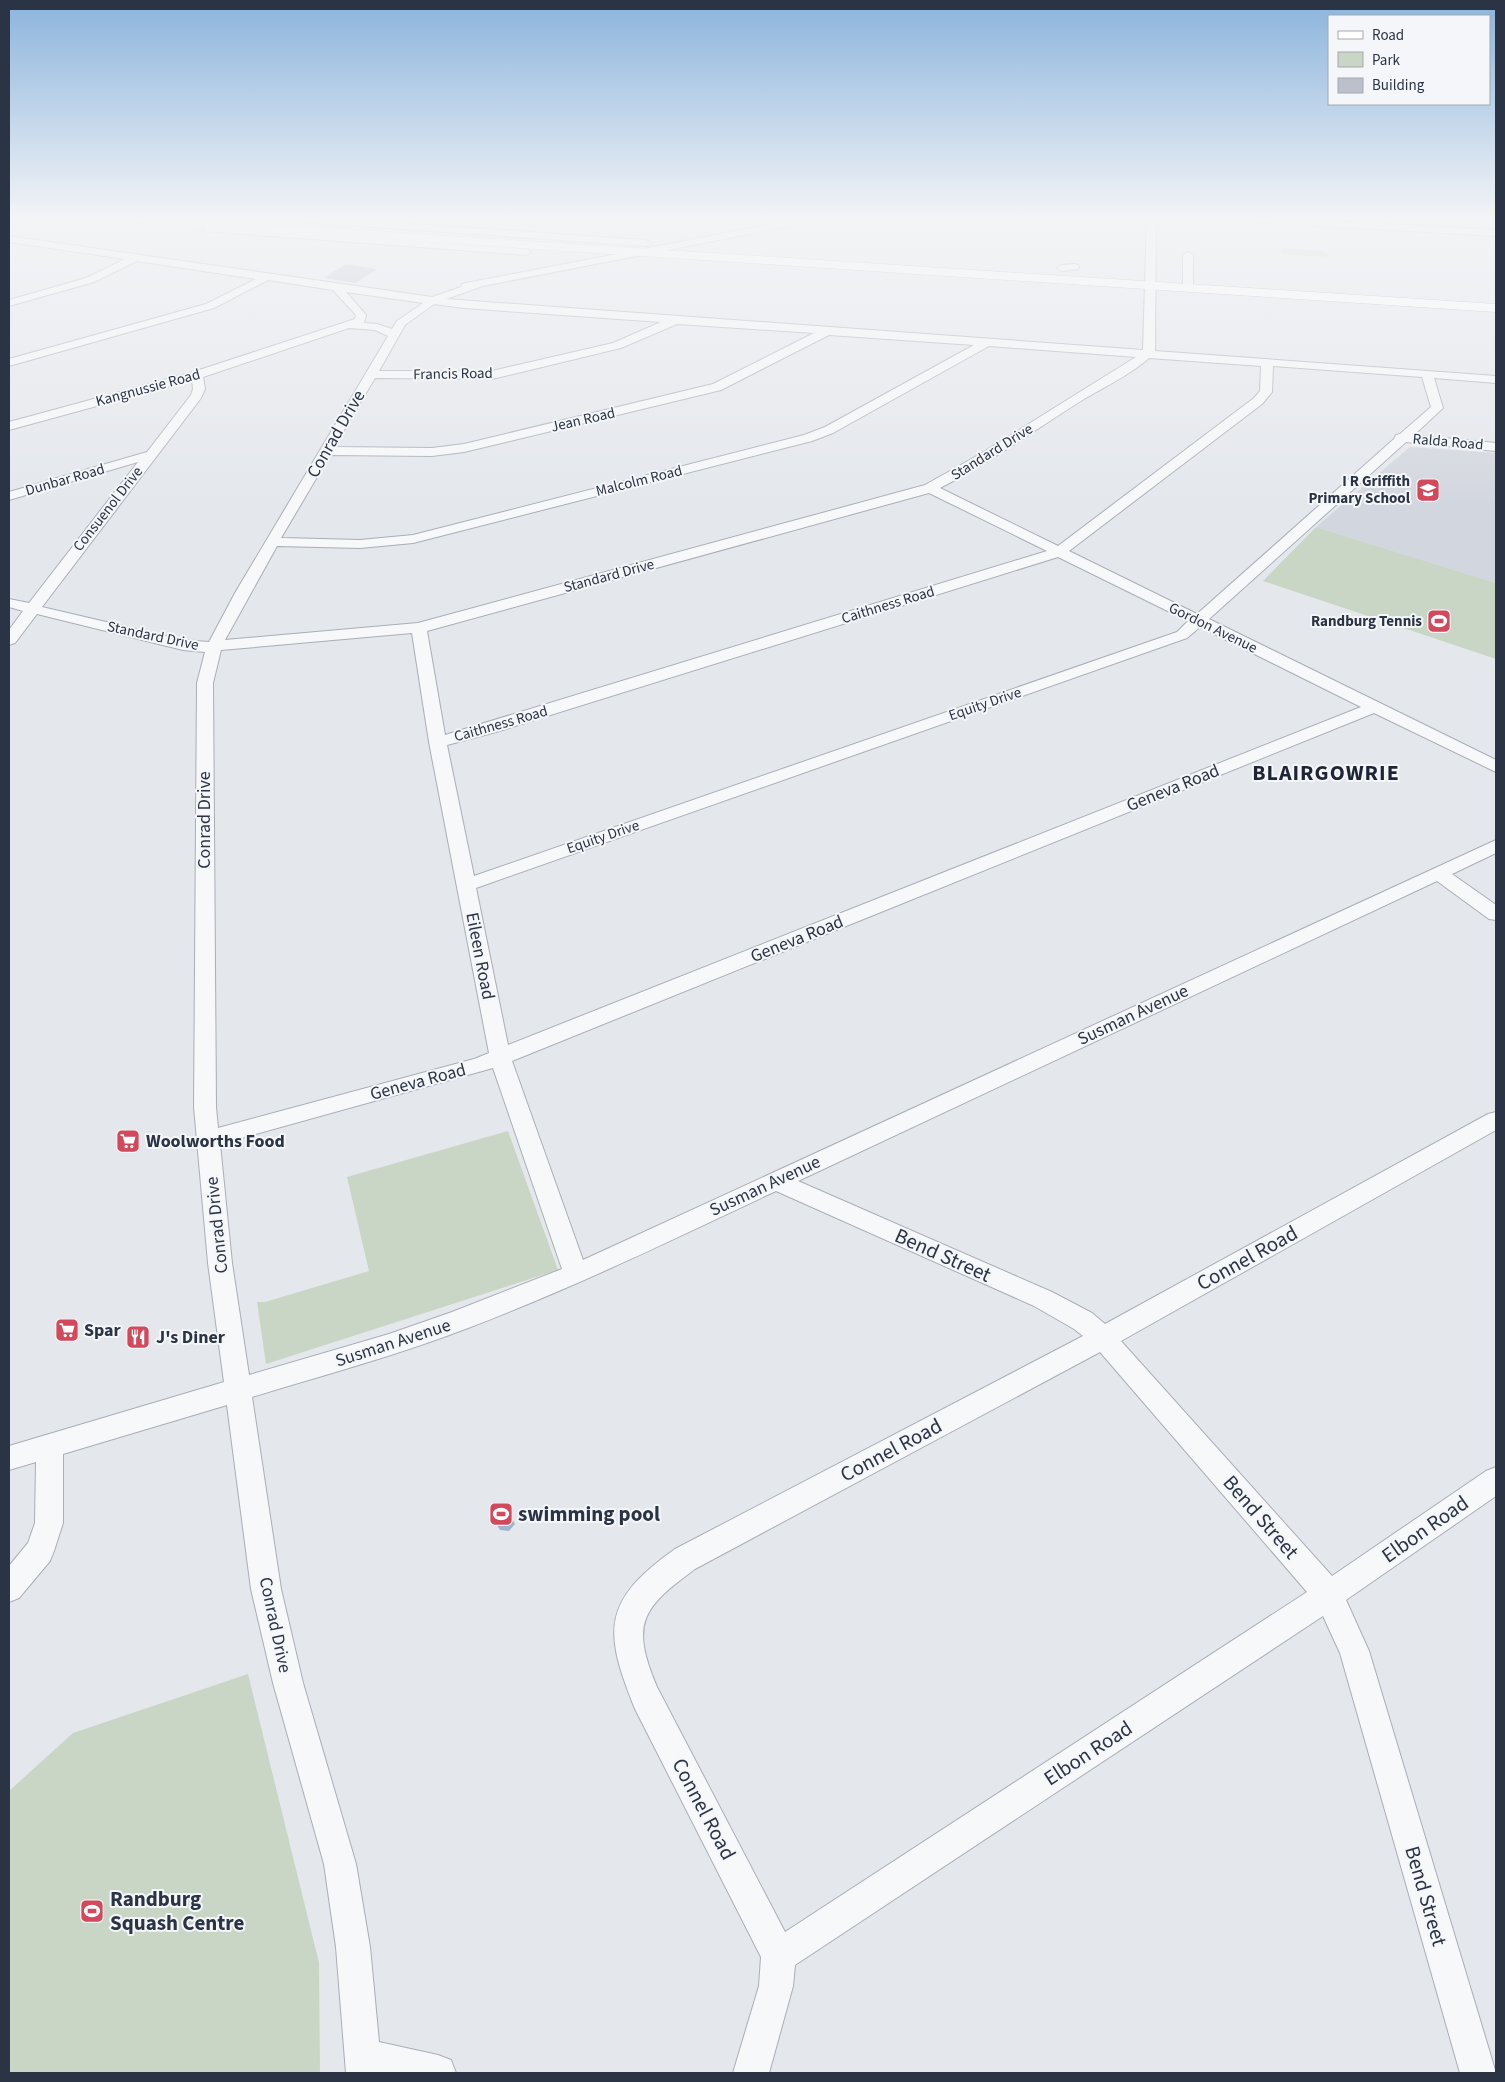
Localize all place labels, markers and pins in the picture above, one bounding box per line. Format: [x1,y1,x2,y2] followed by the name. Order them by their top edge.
[1308,471,1411,509] place label: I R Griffith Primary School
[1415,477,1441,503] school or university icon: I R Griffith Primary School
[1426,608,1452,634] sports icon: Randburg Tennis
[1311,611,1422,632] place label: Randburg Tennis
[115,1128,141,1154] supermarket icon: Woolworths Food
[146,1129,285,1154] place label: Woolworths Food
[54,1317,80,1343] supermarket icon: Spar
[84,1318,122,1343] place label: Spar
[125,1324,151,1350] restaurant icon: J's Diner
[156,1325,226,1350] place label: J's Diner
[518,1499,660,1529] place label: swimming pool
[488,1501,514,1527] sports icon: swimming pool
[110,1884,245,1938] place label: Randburg Squash Centre
[79,1898,105,1924] sports icon: Randburg Squash Centre

